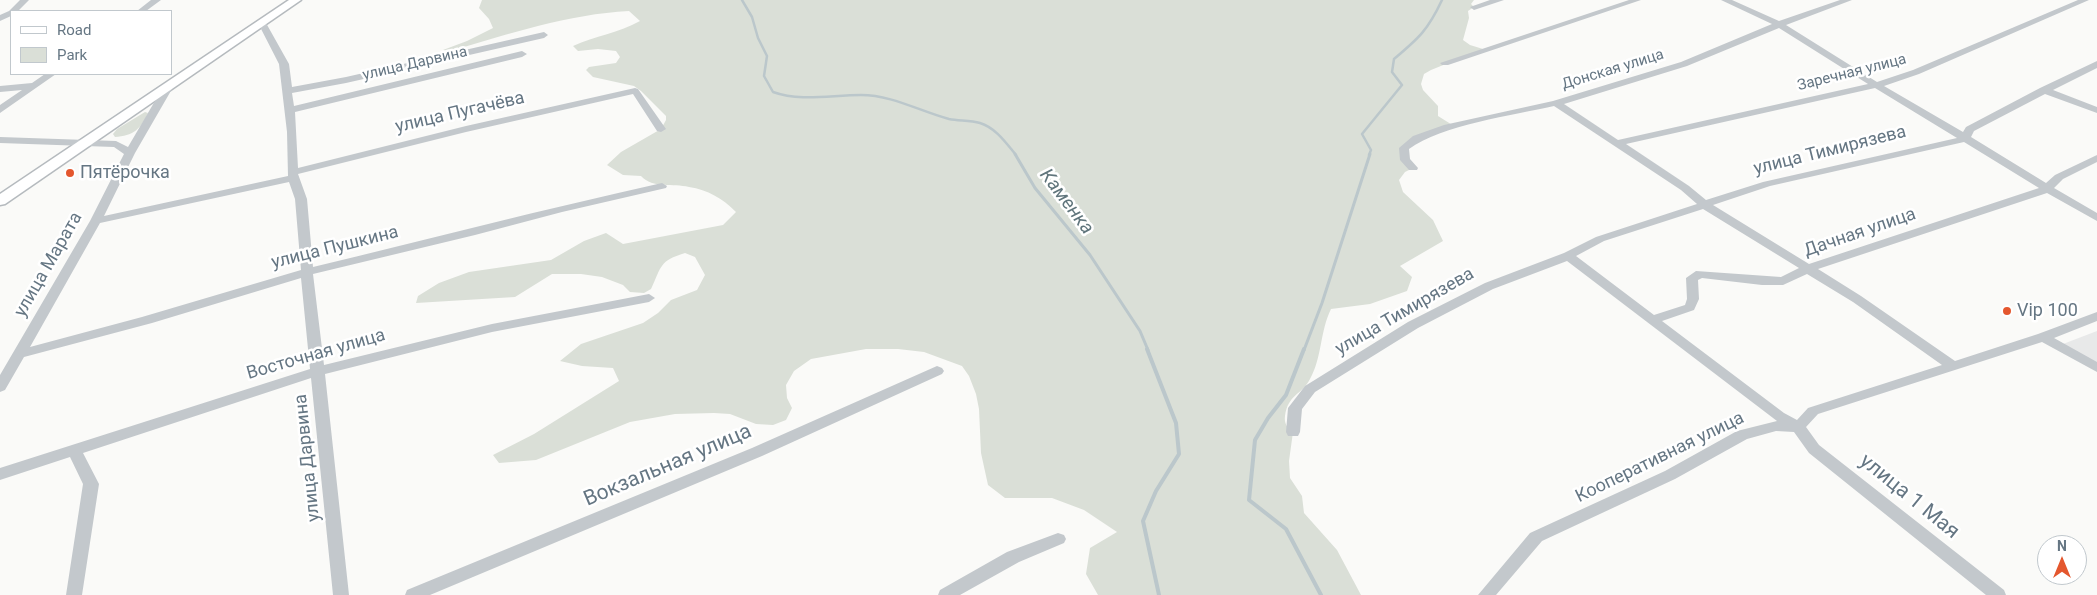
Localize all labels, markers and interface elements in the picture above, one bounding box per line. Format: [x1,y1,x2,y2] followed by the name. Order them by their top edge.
[10,10,172,75] legend
[57,21,91,39] text: Road
[361,43,469,85] street label: улица Дарвина
[57,46,87,64] text: Park
[1560,46,1666,94] street label: Донская улица
[1796,51,1908,95] street label: Заречная улица
[393,88,527,138] street label: улица Пугачёва
[1751,122,1909,180] street label: улица Тимирязева
[80,162,170,184] place label: Пятёрочка
[1034,165,1098,239] water label: Каменка
[64,167,76,179] marker: Пятёрочка
[1801,204,1919,262] street label: Дачная улица
[10,209,88,321] street label: улица Марата
[269,222,401,274] street label: улица Пушкина
[1332,264,1478,360] street label: улица Тимирязева
[2017,300,2078,322] place label: Vip 100
[2001,305,2013,317] marker: Vip 100
[244,325,388,385] street label: Восточная улица
[291,393,325,523] street label: улица Дарвина
[1572,408,1748,508] street label: Кооперативная улица
[580,419,756,513] street label: Вокзальная улица
[1854,449,1964,545] street label: улица 1 Мая
[2037,535,2087,585] north arrow
[2057,538,2067,554] text: N

